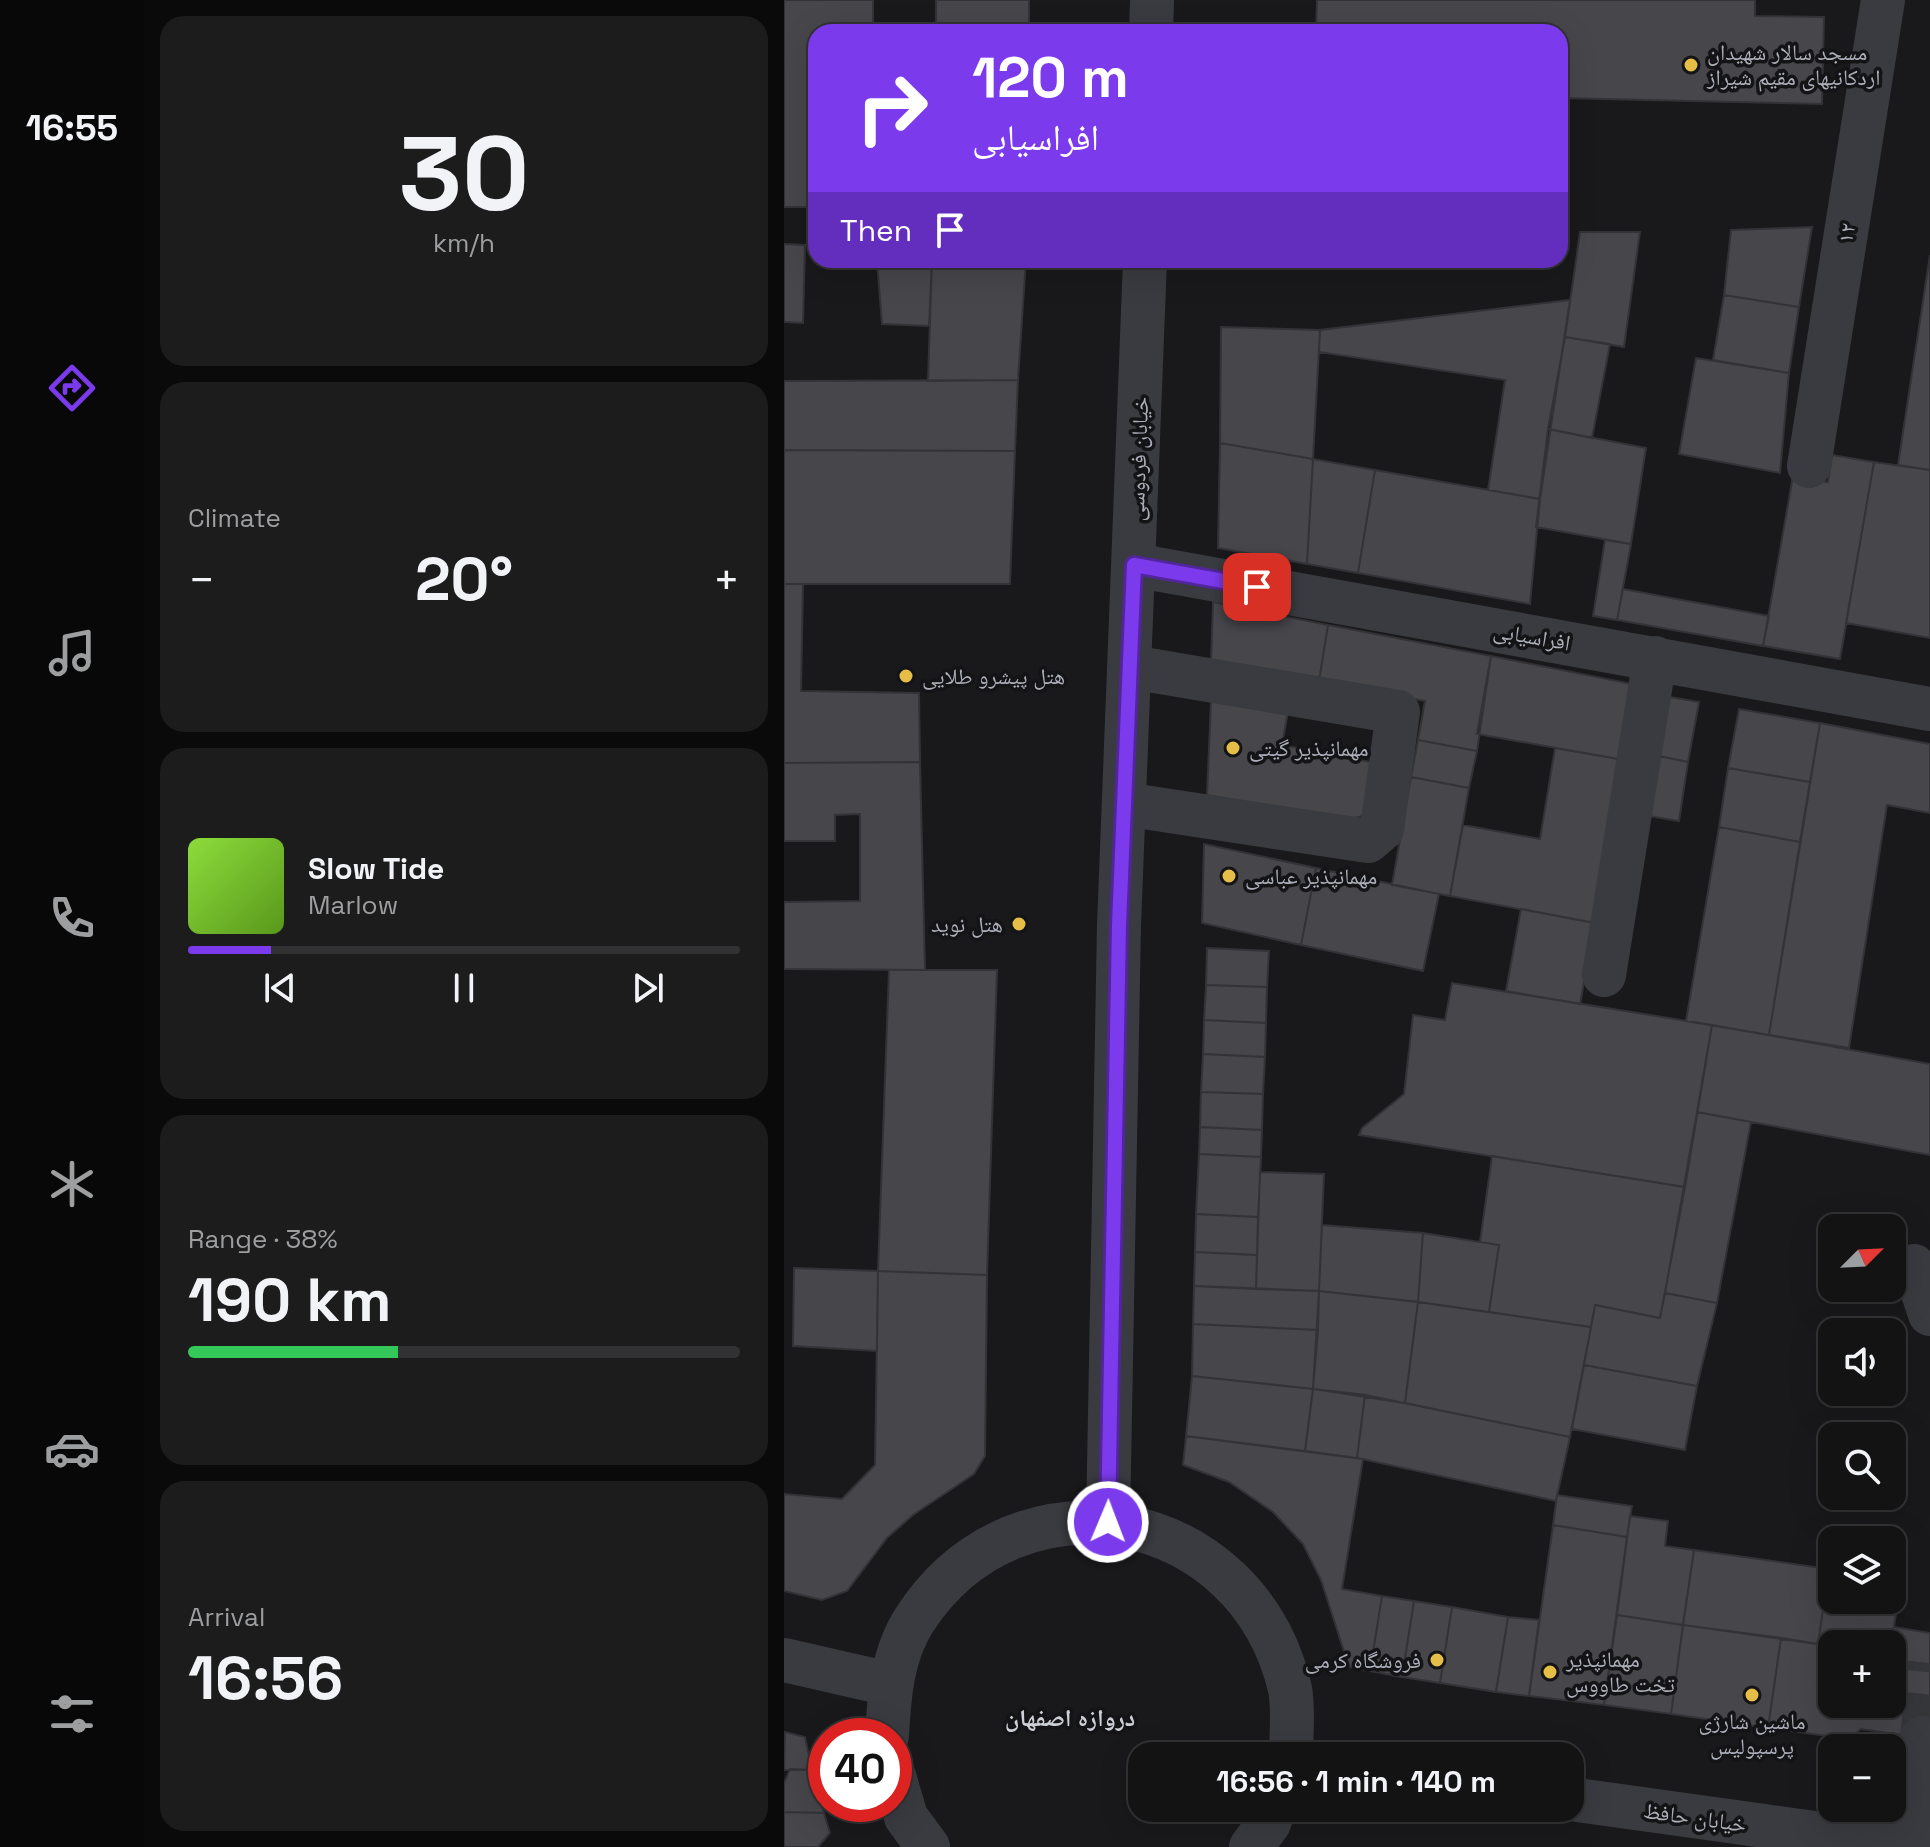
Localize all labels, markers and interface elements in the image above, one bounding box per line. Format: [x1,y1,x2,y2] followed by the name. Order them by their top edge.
[1706,38,1880,92] place label: مسجد سالار شهیدان اردکانیهای مقیم شیراز
[972,42,1129,113] text: 120 m
[840,56,944,160] icon: right
[1682,56,1700,74] marker: مسجد سالار شهیدان اردکانیهای مقیم شیراز
[26,105,118,151] text: 16:55
[399,108,529,240] text: 30
[972,115,1099,161] text: افراسیابی
[928,208,972,252] icon: arrive
[840,211,912,250] text: Then
[1831,221,1861,245] street label: ۱۲
[433,226,495,260] text: km/h
[44,360,100,416] icon: directions
[1122,396,1154,522] street label: خیابان فردوسی
[188,501,281,535] text: Climate
[415,541,513,618] text: 20°
[188,552,215,608] text: −
[713,552,740,608] text: +
[1223,553,1291,621] pin
[1235,565,1279,609] icon: arrive
[1491,615,1573,657] street label: افراسیابی
[44,625,100,681] icon: music
[922,662,1065,690] place label: هتل پیشرو طلایی
[897,667,915,685] marker: هتل پیشرو طلایی
[1249,734,1369,762] place label: مهمانپذیر گیتی
[1224,739,1242,757] marker: مهمانپذیر گیتی
[308,849,444,888] text: Slow Tide
[1245,862,1377,890] place label: مهمانپذیر عباسی
[1220,867,1238,885] marker: مهمانپذیر عباسی
[308,888,398,922] text: Marlow
[44,890,100,946] icon: phone
[931,910,1003,938] place label: هتل نوید
[1010,915,1028,933] marker: هتل نوید
[258,966,302,1010] icon: previous
[442,966,486,1010] icon: pause
[626,966,670,1010] icon: next
[44,1156,100,1212] icon: climate
[1818,1214,1906,1302] north arrow
[1818,1214,1906,1822] map controls
[188,1222,338,1256] text: Range · 38%
[188,1262,391,1339] text: 190 km
[1818,1318,1906,1406] button: sound
[44,1421,100,1477] icon: car
[1818,1422,1906,1510] button: search
[1066,1480,1150,1564] position arrow
[1818,1526,1906,1614] button: layers
[188,1600,265,1634] text: Arrival
[1818,1630,1906,1718] button: +
[188,1640,343,1717] text: 16:56
[1565,1645,1675,1698] place label: مهمانپذیر تخت طاووس
[1305,1646,1421,1674] place label: فروشگاه کرمی
[1428,1651,1446,1669] marker: فروشگاه کرمی
[1541,1663,1559,1681] marker: مهمانپذیر تخت طاووس
[44,1686,100,1742] icon: filters
[1743,1686,1761,1704] marker: ماشین شارژی پرسپولیس
[1005,1702,1135,1733] district label: دروازه اصفهان
[1698,1707,1806,1760] place label: ماشین شارژی پرسپولیس
[808,1718,912,1822] speed limit sign: 40
[1818,1734,1906,1822] button: −
[1216,1762,1496,1801] text: 16:56 · 1 min · 140 m
[1642,1796,1748,1838] street label: خیابان حافظ

